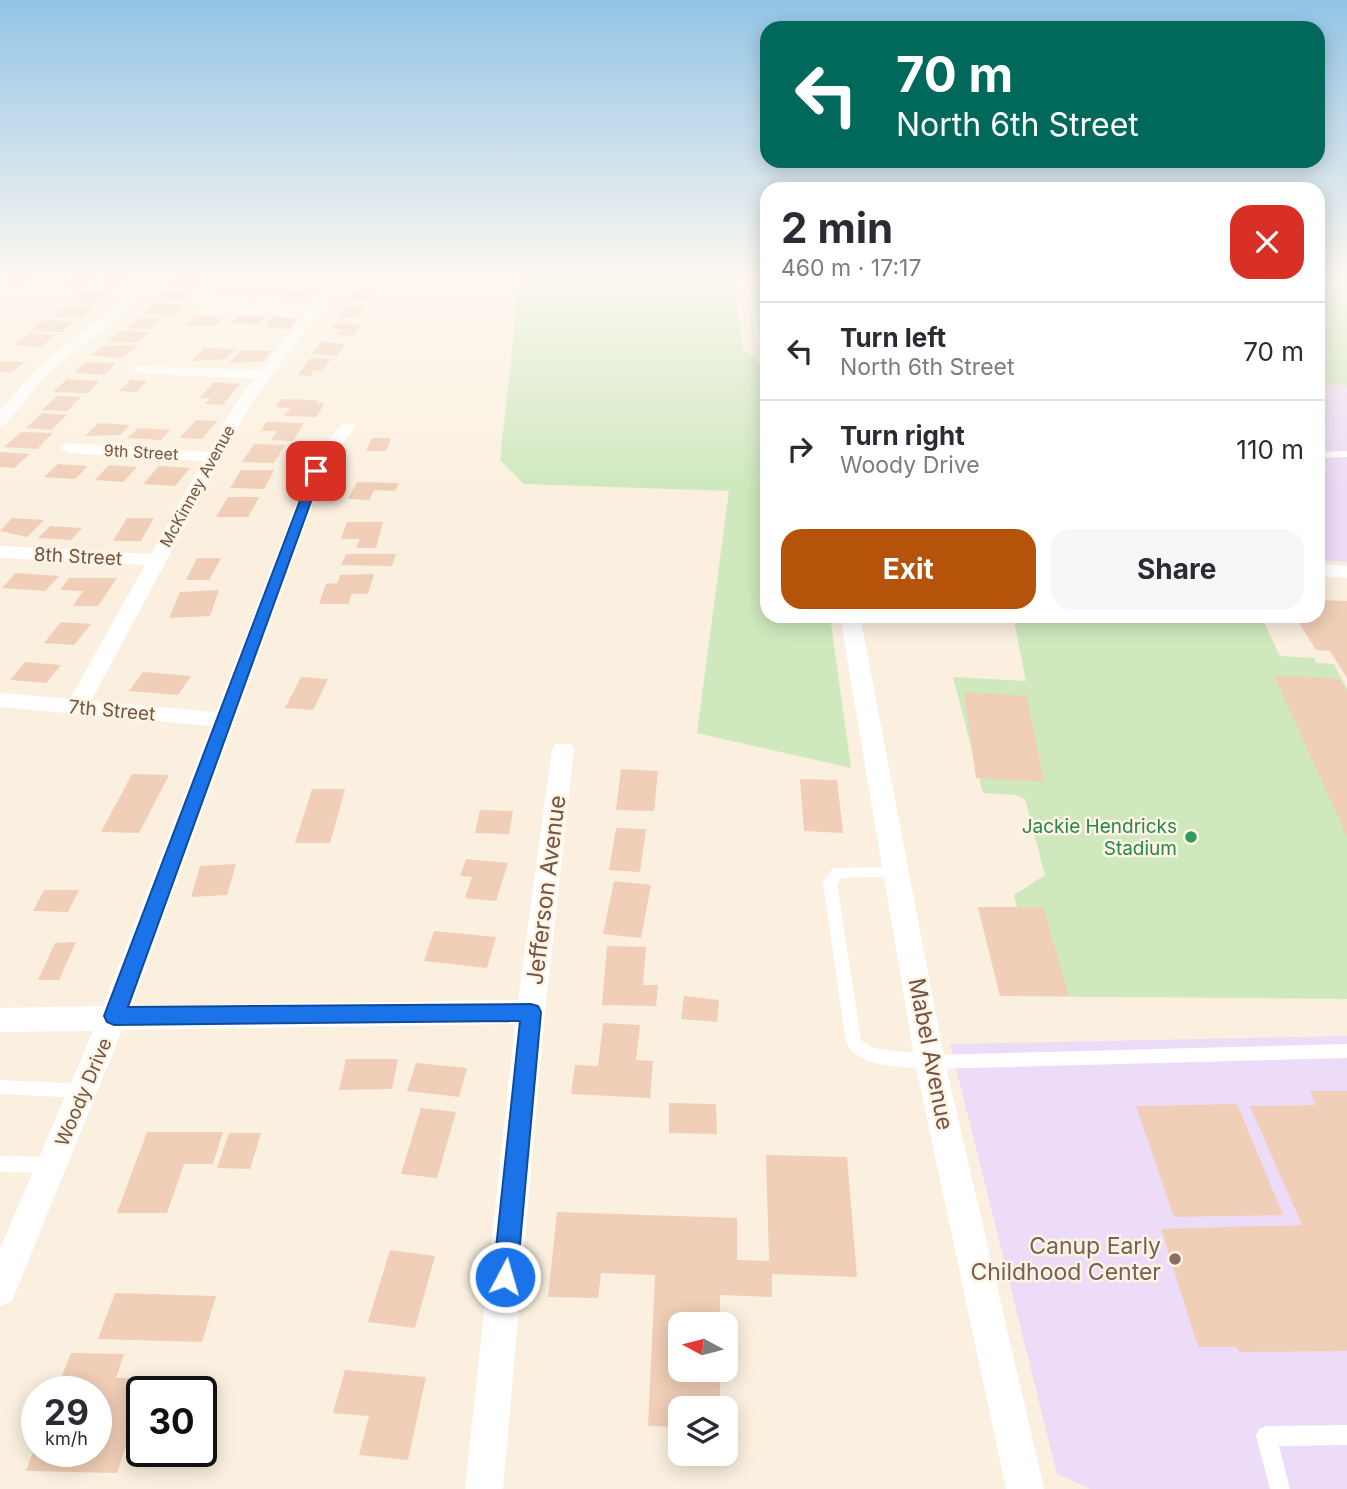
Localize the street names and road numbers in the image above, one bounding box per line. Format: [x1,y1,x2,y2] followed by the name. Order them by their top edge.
[155,422,239,550] street label: McKinney Avenue
[103,440,179,464] street label: 9th Street
[33,543,123,570] street label: 8th Street
[68,695,156,726] street label: 7th Street
[520,794,572,986] street label: Jefferson Avenue
[903,976,959,1132] street label: Mabel Avenue
[50,1035,117,1150] street label: Woody Drive

